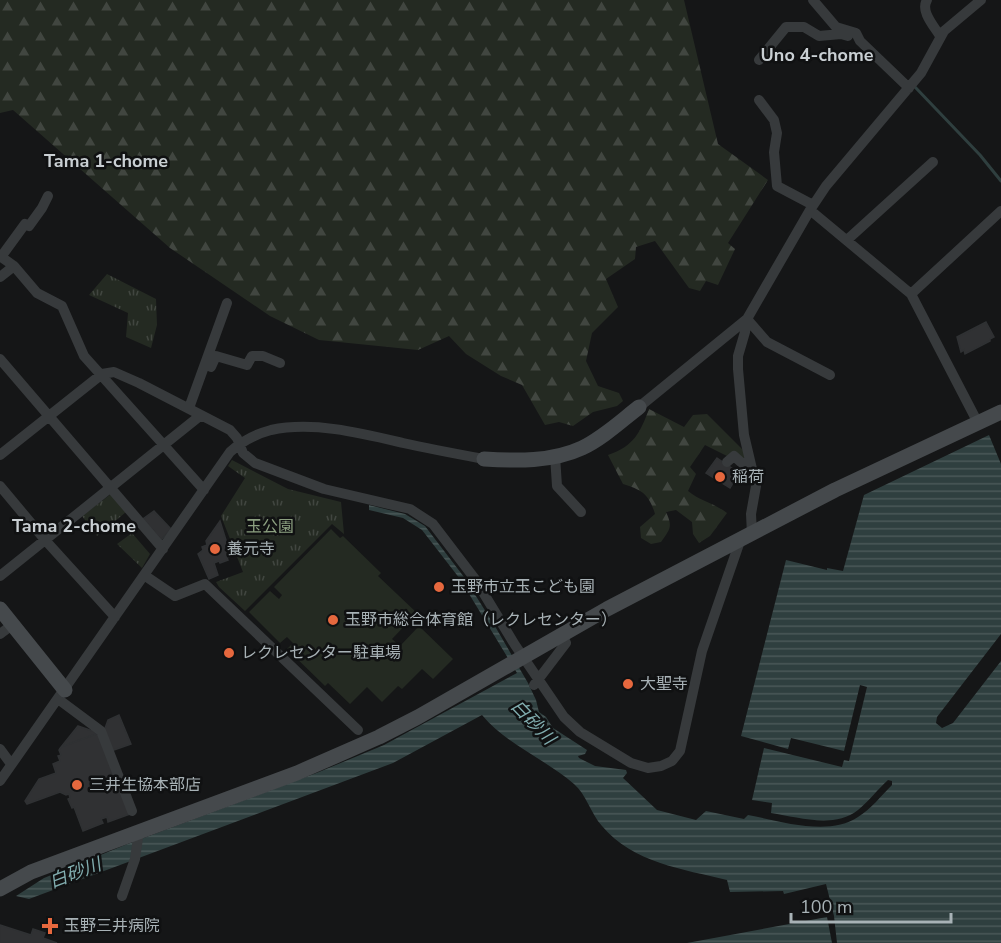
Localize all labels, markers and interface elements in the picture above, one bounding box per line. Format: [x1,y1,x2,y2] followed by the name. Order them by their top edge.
[761,43,874,67] district label: Uno 4-chome
[44,149,168,173] district label: Tama 1-chome
[732,466,764,488] place label: 稲荷
[713,470,727,484] marker: 稲荷
[12,514,136,538] district label: Tama 2-chome
[246,516,294,538] park label: 玉公園
[227,538,275,560] place label: 養元寺
[208,542,222,556] marker: 養元寺
[451,576,595,598] place label: 玉野市立玉こども園
[432,580,446,594] marker: 玉野市立玉こども園
[345,609,617,631] place label: 玉野市総合体育館（レクレセンター）
[326,613,340,627] marker: 玉野市総合体育館（レクレセンター）
[241,642,401,664] place label: レクレセンター駐車場
[222,646,236,660] marker: レクレセンター駐車場
[640,673,688,695] place label: 大聖寺
[621,677,635,691] marker: 大聖寺
[506,694,562,751] water label: 白砂川
[89,774,201,796] place label: 三井生協本部店
[70,778,84,792] marker: 三井生協本部店
[45,851,106,894] water label: 白砂川
[791,886,952,924] scale bar
[800,895,852,919] text: 100 m
[64,915,160,937] place label: 玉野三井病院
[41,917,59,935] marker: 玉野三井病院

